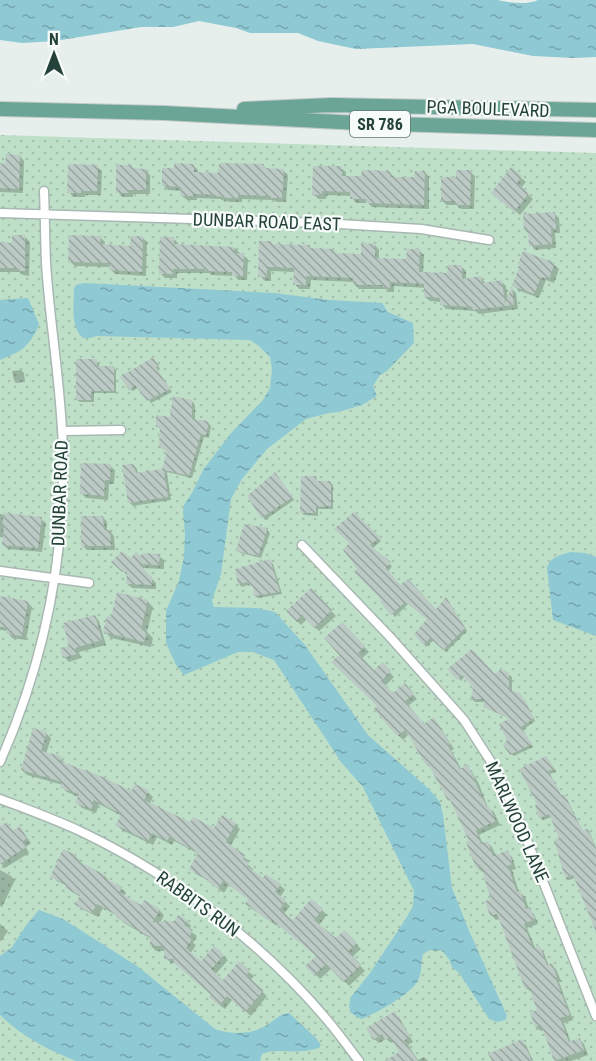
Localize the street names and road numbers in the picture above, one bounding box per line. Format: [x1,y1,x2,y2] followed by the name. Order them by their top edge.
[426,96,550,121] street label: PGA BOULEVARD
[350,111,410,137] road number: SR 786
[192,208,342,235] street label: DUNBAR ROAD EAST
[47,440,72,546] street label: DUNBAR ROAD
[481,758,553,885] street label: MARLWOOD LANE
[153,866,244,941] street label: RABBITS RUN

